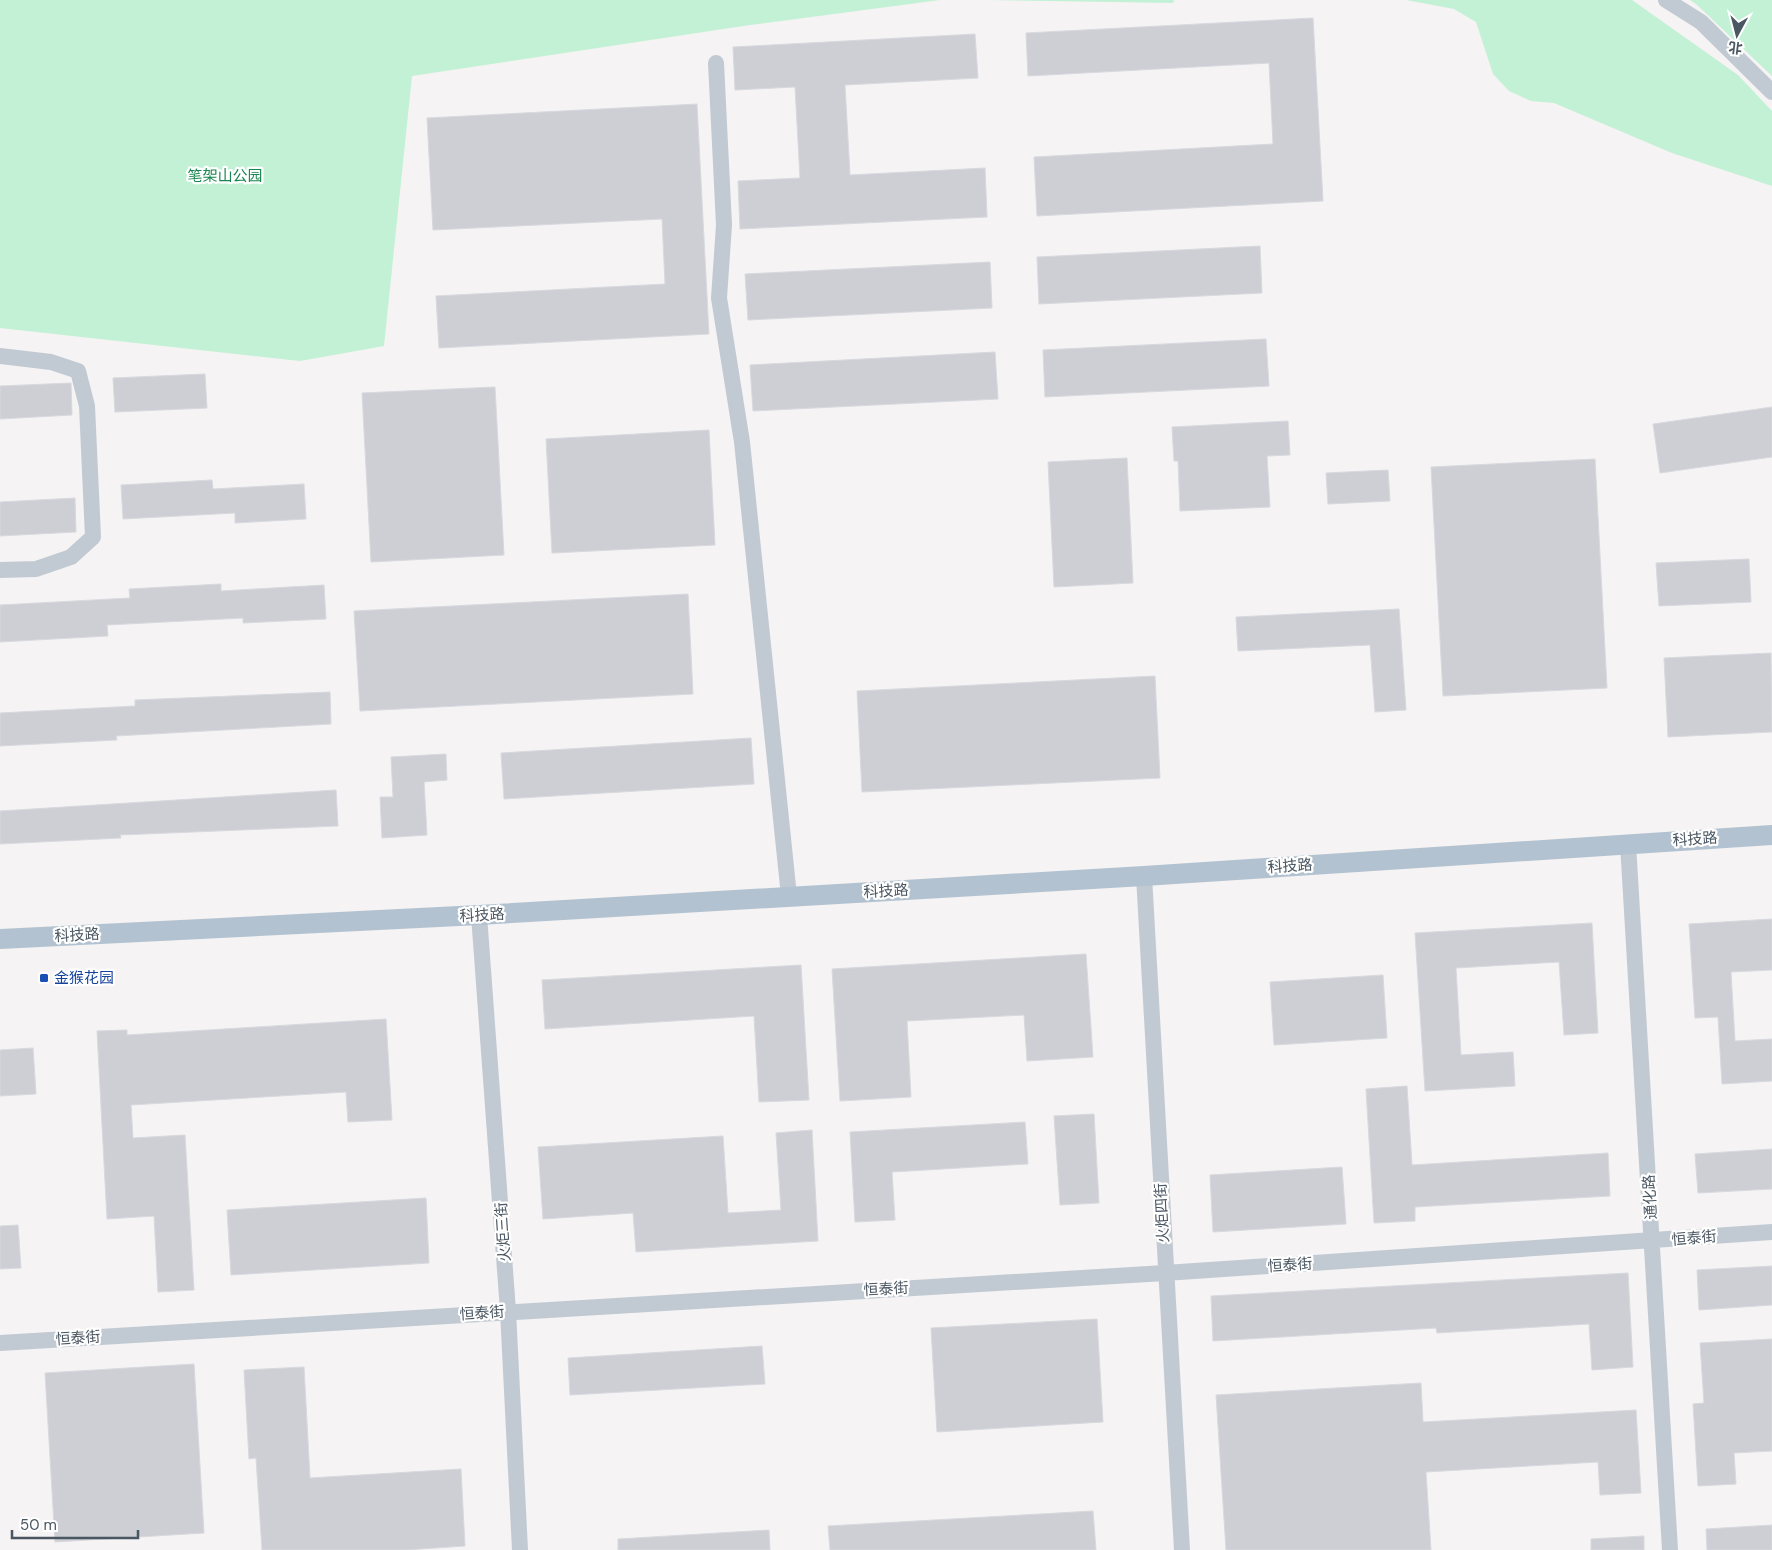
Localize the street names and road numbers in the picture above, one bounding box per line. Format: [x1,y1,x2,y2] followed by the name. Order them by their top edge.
[1672,827,1718,851] street label: 科技路
[1267,854,1313,878] street label: 科技路
[863,880,909,902] street label: 科技路
[459,904,505,926] street label: 科技路
[54,924,100,946] street label: 科技路
[1639,1174,1661,1220] street label: 通化路
[1150,1183,1174,1243] street label: 火炬四街
[491,1201,515,1263] street label: 火炬三街
[1671,1226,1717,1250] street label: 恒泰街
[1267,1253,1313,1277] street label: 恒泰街
[863,1278,909,1300] street label: 恒泰街
[459,1301,505,1325] street label: 恒泰街
[55,1326,101,1350] street label: 恒泰街

